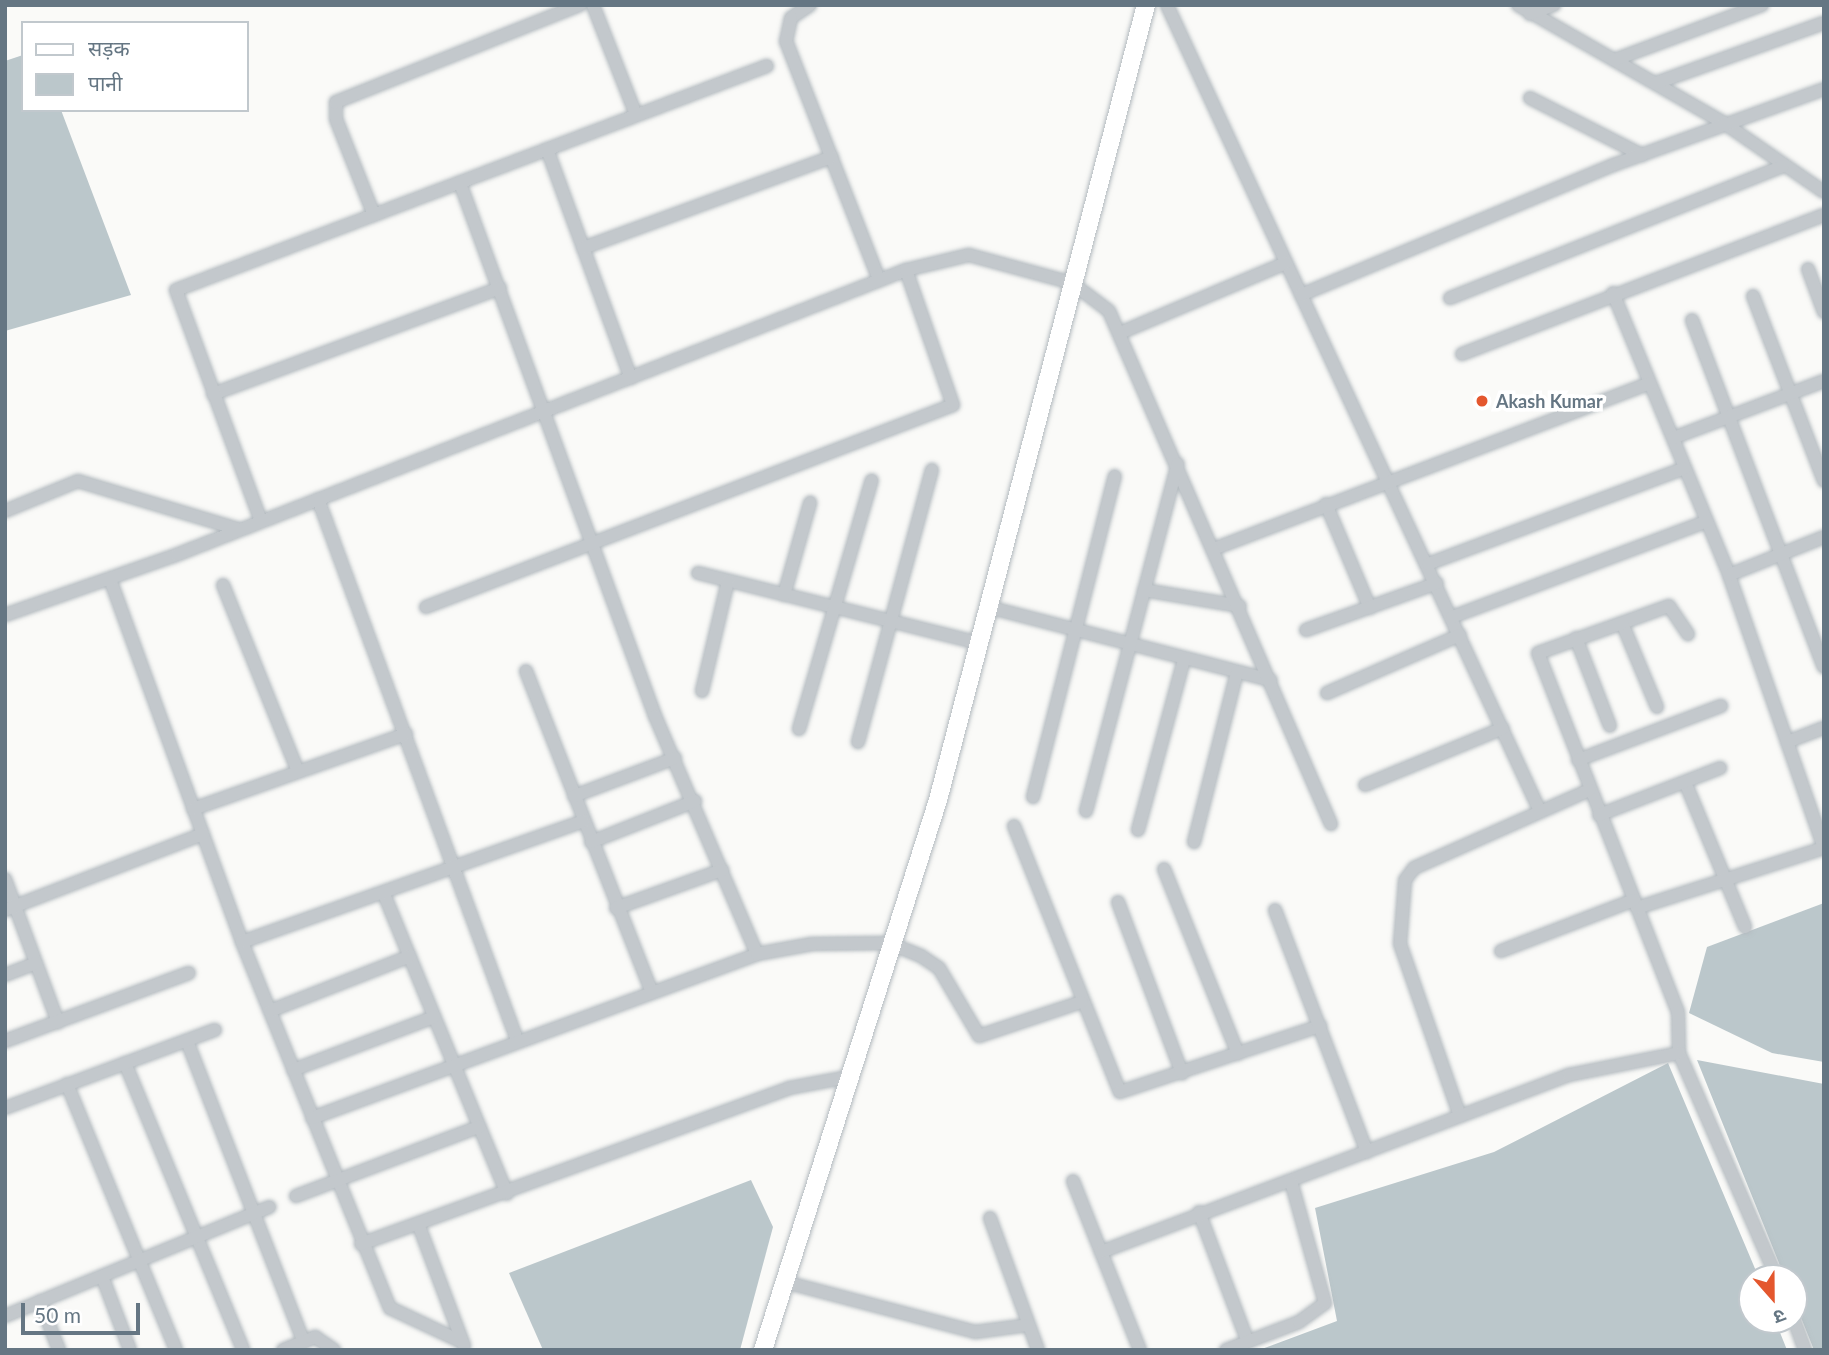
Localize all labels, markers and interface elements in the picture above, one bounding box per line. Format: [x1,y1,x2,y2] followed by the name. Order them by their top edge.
[21,21,248,112] legend
[88,35,130,60] text: सड़क
[88,70,122,95] text: पानी
[1496,390,1603,412] place label: Akash Kumar
[1474,393,1490,409] marker: Akash Kumar
[1738,1264,1808,1334] north arrow
[24,1288,144,1332] scale bar
[34,1302,81,1327] text: 50 m
[1771,1304,1789,1330] text: उ

